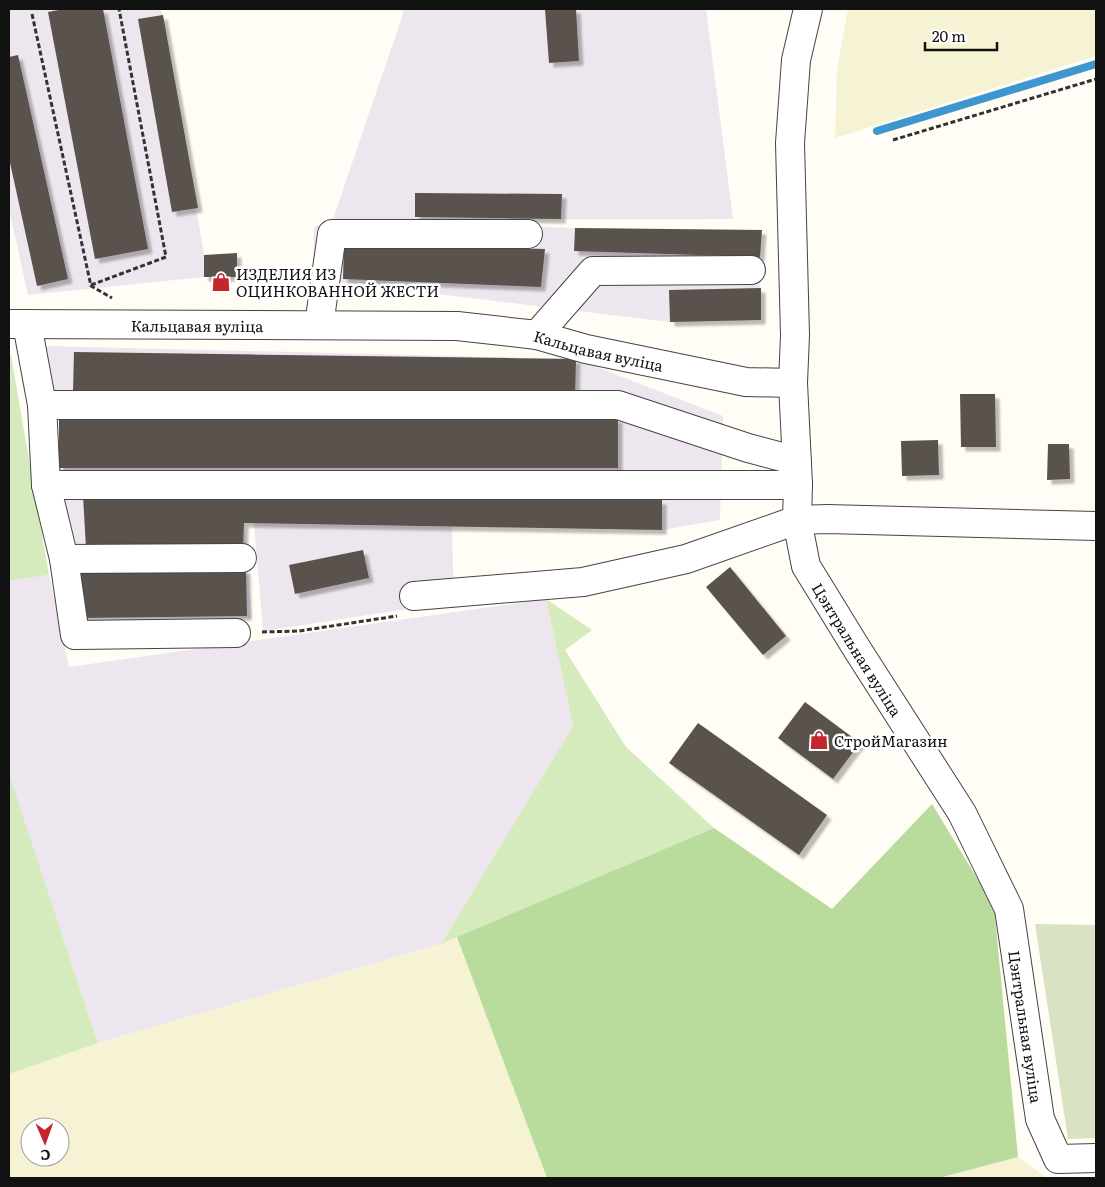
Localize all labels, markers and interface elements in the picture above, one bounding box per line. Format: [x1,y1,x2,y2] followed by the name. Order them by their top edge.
[925,20,998,52] scale bar
[932,24,966,47] text: 20 m
[236,262,439,302] place label: ИЗДЕЛИЯ ИЗ ОЦИНКОВАННОЙ ЖЕСТИ
[210,271,232,293] shop icon: ИЗДЕЛИЯ ИЗ ОЦИНКОВАННОЙ ЖЕСТИ
[131,313,264,337] street label: Кальцавая вуліца
[531,323,666,376] street label: Кальцавая вуліца
[807,578,909,721] street label: Цэнтральная вуліца
[808,729,830,751] shop icon: СтройМагазин
[834,729,947,752] place label: СтройМагазин
[1004,949,1049,1105] street label: Цэнтральная вуліца
[20,1117,70,1167] north arrow
[40,1146,51,1166] text: С

